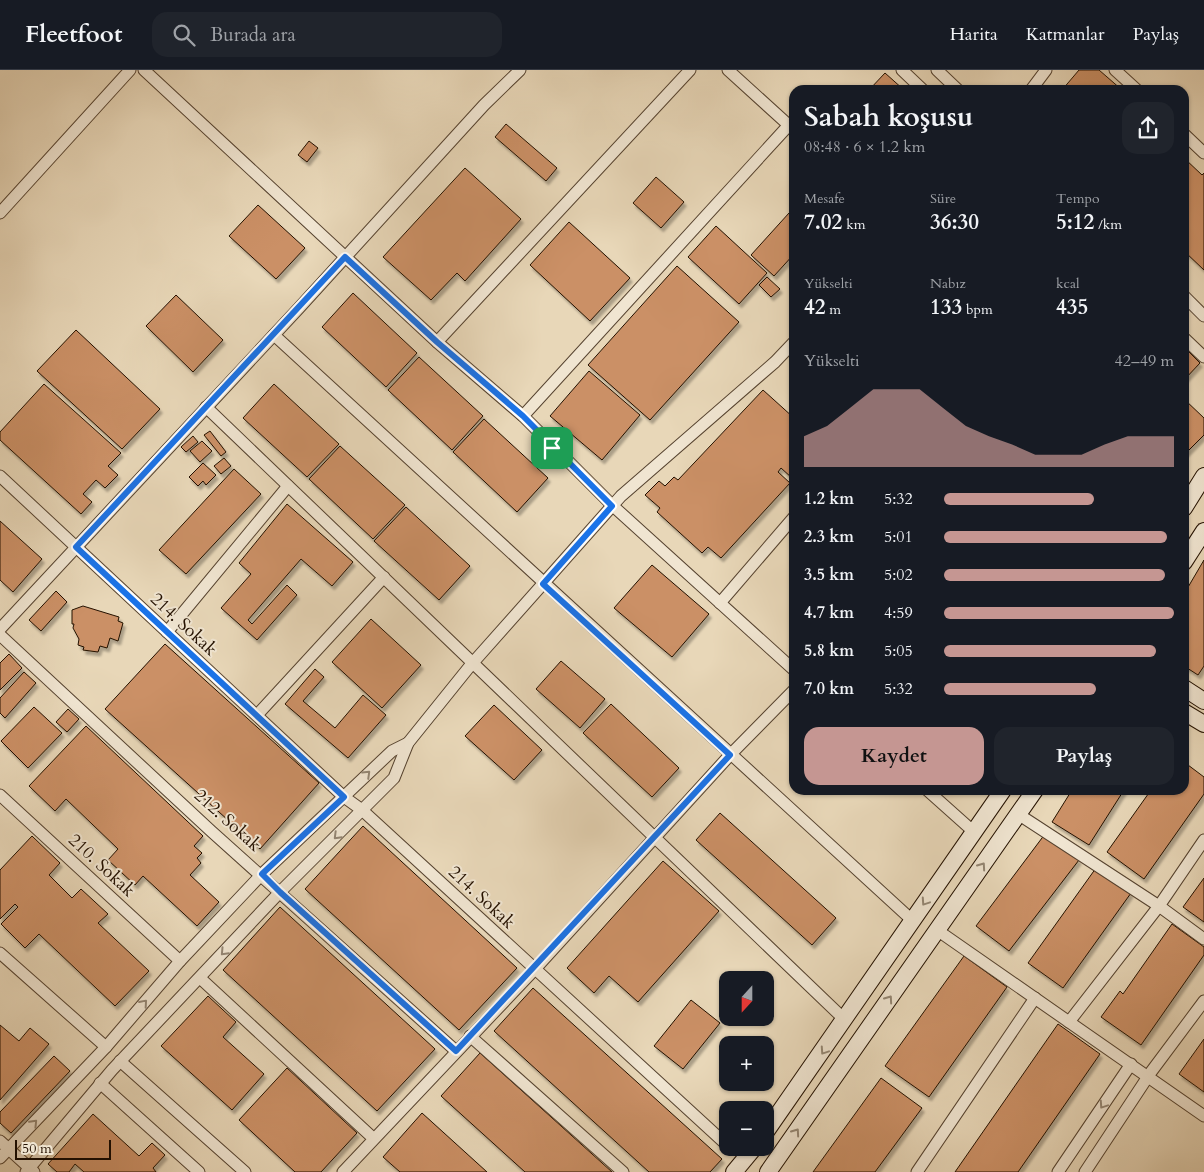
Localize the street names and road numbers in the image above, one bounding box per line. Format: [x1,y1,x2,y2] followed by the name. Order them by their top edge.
[145,587,223,662] street label: 214. Sokak
[189,783,267,858] street label: 212. Sokak
[63,828,141,903] street label: 210. Sokak
[443,860,521,935] street label: 214. Sokak

